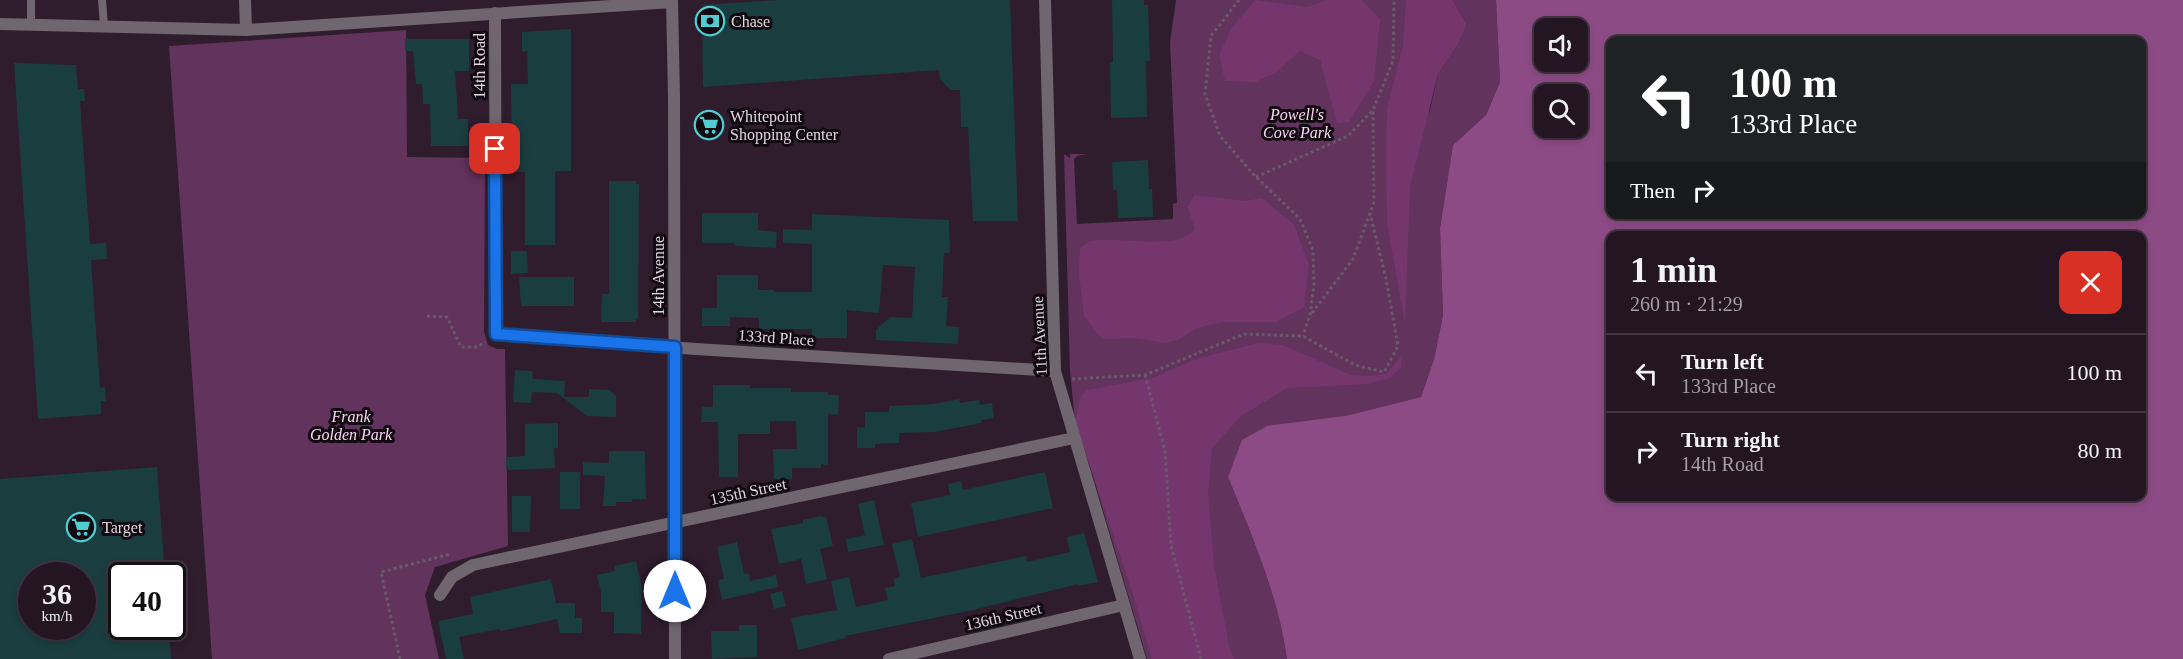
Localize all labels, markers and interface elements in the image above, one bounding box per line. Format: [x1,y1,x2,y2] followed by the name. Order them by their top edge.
[694,5,726,37] bank icon: Chase
[731,13,770,30] place label: Chase
[1534,18,1588,138] map controls
[1534,18,1588,72] button: sound
[471,33,488,99] street label: 14th Road
[1630,60,1708,138] icon: left
[1729,60,1838,106] text: 100 m
[1534,84,1588,138] button: search
[1263,106,1332,141] park label: Powell's Cove Park
[730,108,839,144] place label: Whitepoint Shopping Center
[693,109,725,141] supermarket icon: Whitepoint Shopping Center
[1729,109,1857,139] text: 133rd Place
[469,123,520,174] pin
[478,132,511,165] icon: arrive
[1687,174,1720,207] icon: right
[1630,178,1675,203] text: Then
[650,236,667,316] street label: 14th Avenue
[1630,250,1717,290] text: 1 min
[2059,251,2122,314] button: close
[1630,293,1743,315] text: 260 m · 21:29
[1029,296,1050,376] street label: 11th Avenue
[737,326,814,349] street label: 133rd Place
[1681,349,1764,374] text: Turn left
[1630,357,1663,390] icon: left
[2066,360,2122,385] text: 100 m
[1681,375,1776,397] text: 133rd Place
[310,408,393,443] park label: Frank Golden Park
[1681,427,1780,452] text: Turn right
[1630,435,1663,468] icon: right
[2077,438,2122,463] text: 80 m
[1681,453,1764,475] text: 14th Road
[708,475,788,508] street label: 135th Street
[65,511,97,543] supermarket icon: Target
[102,519,143,537] place label: Target
[643,559,707,623] position arrow
[108,562,186,640] speed limit sign: 40
[42,577,72,610] text: 36
[963,599,1043,634] street label: 136th Street
[42,608,72,624] text: km/h

